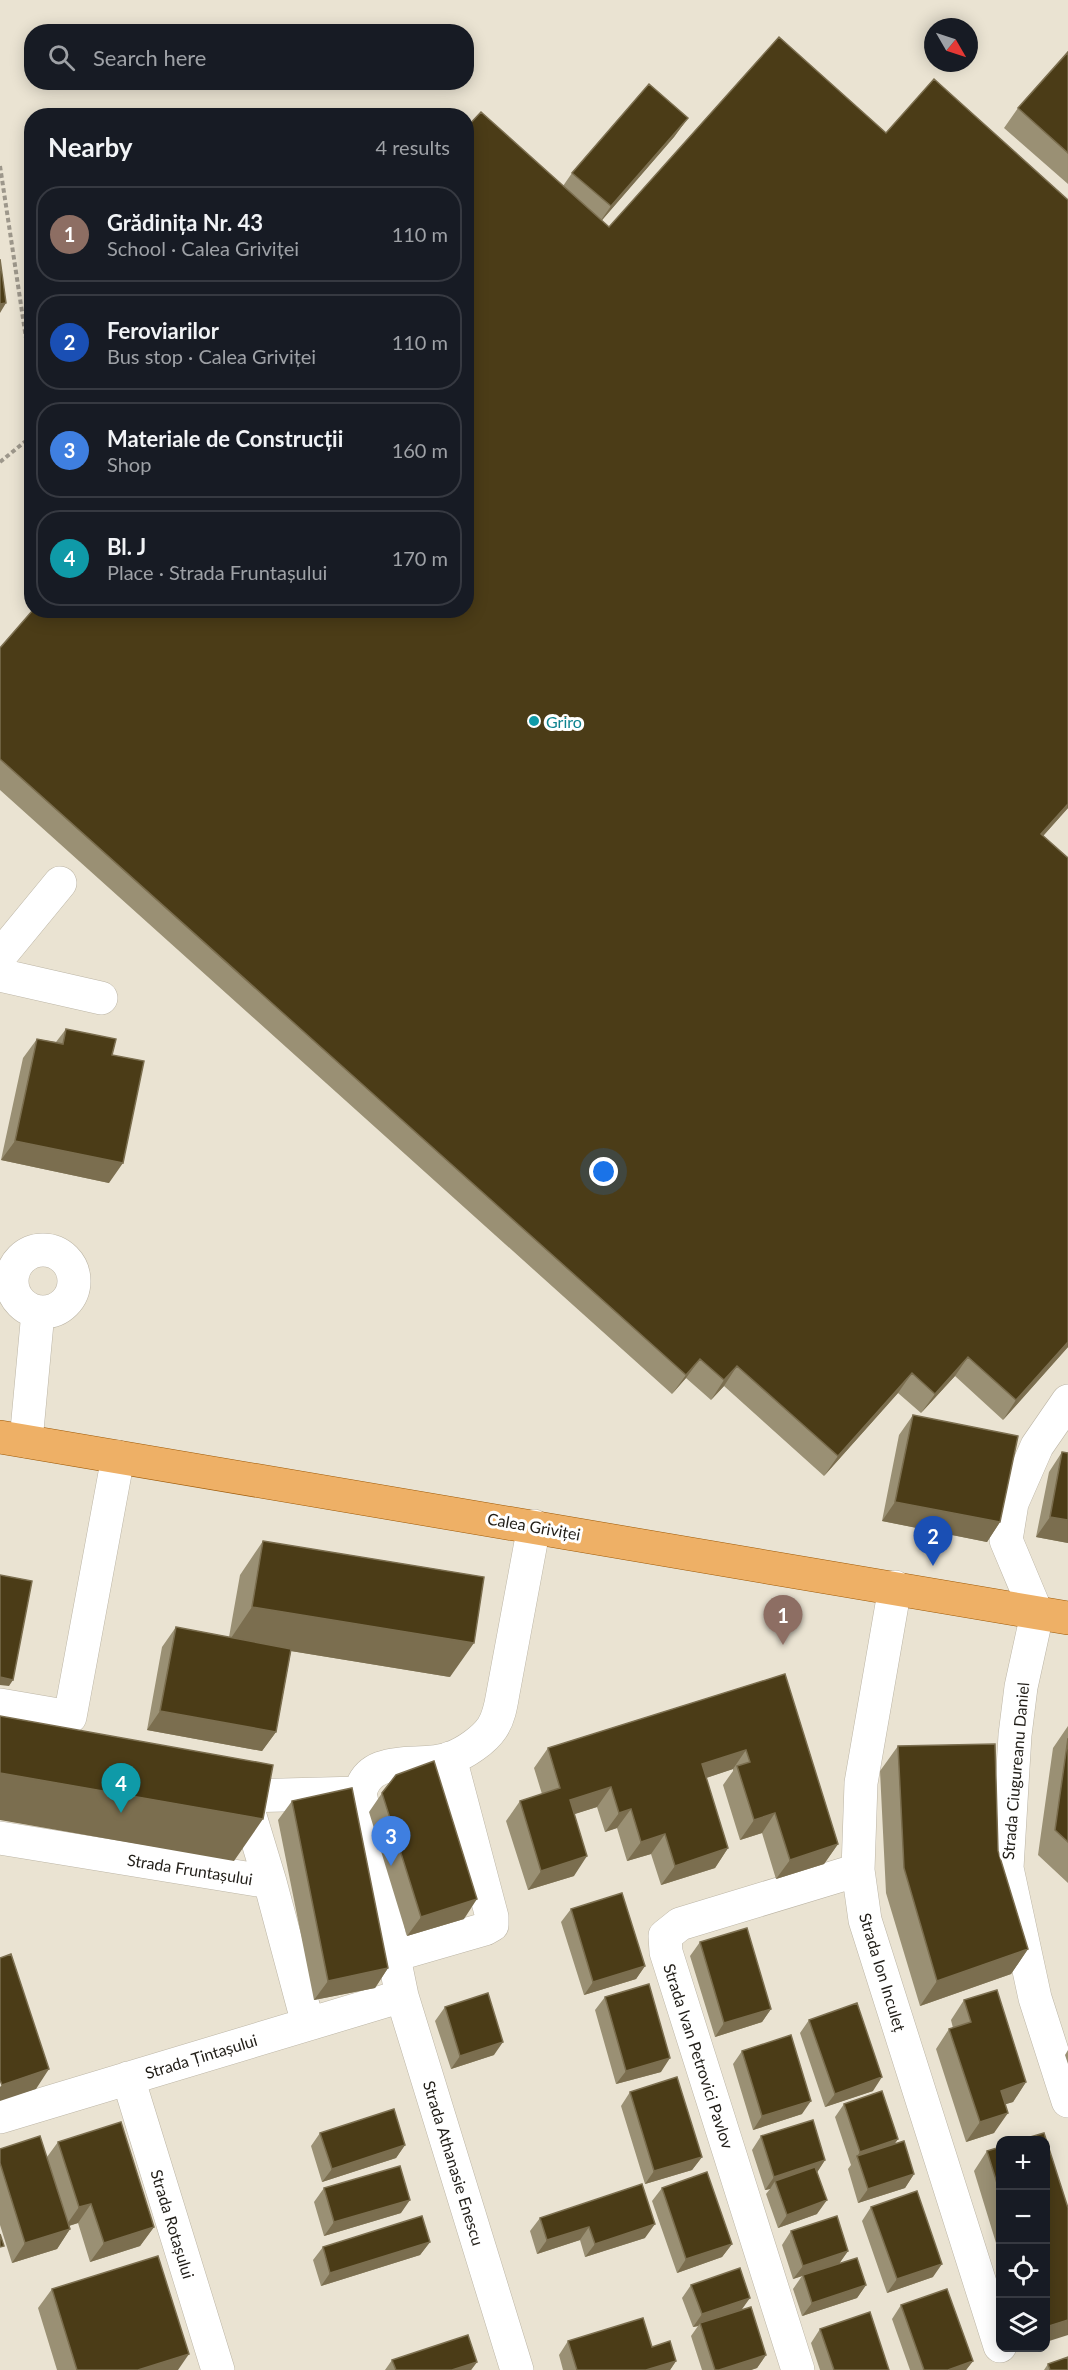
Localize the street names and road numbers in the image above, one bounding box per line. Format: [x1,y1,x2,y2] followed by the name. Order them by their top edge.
[486,1508,582,1544] street label: Calea Griviței
[998,1681,1032,1861] street label: Strada Ciugureanu Daniel
[126,1850,254,1888] street label: Strada Fruntașului
[856,1911,910,2034] street label: Strada Ion Inculeț
[660,1961,738,2152] street label: Strada Ivan Petrovici Pavlov
[143,2030,259,2082] street label: Strada Țintașului
[420,2078,488,2248] street label: Strada Athanasie Enescu
[147,2167,199,2281] street label: Strada Rotașului

